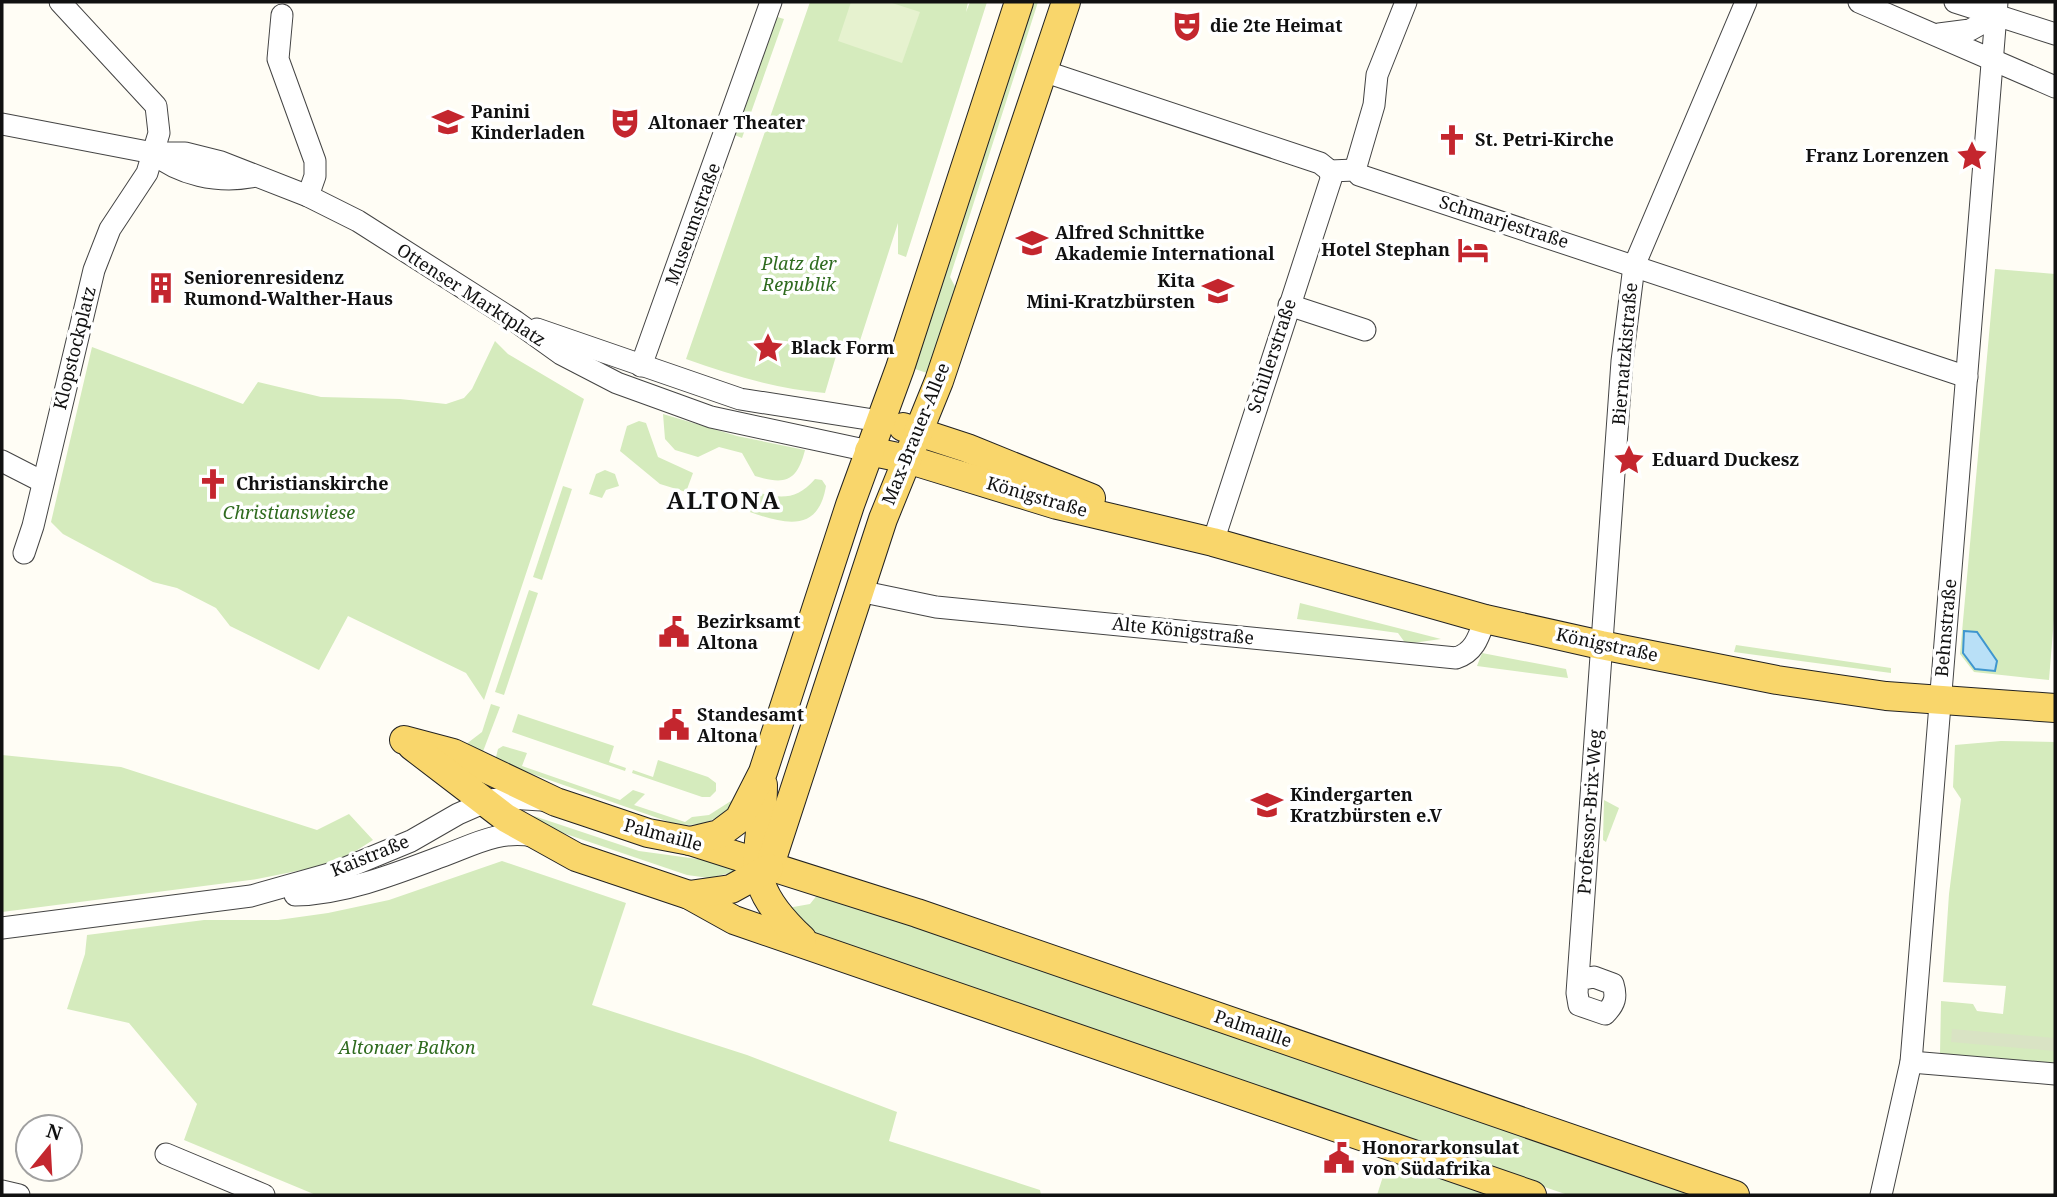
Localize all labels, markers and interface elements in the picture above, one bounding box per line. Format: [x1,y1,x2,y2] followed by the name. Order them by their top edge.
[1170,9,1204,43] theatre icon: die 2te Heimat
[1210,13,1343,37] place label: die 2te Heimat
[471,99,585,144] place label: Panini Kinderladen
[431,105,465,139] school or university icon: Panini Kinderladen
[608,106,642,140] theatre icon: Altonaer Theater
[648,110,806,134] place label: Altonaer Theater
[1435,123,1469,157] church icon: St. Petri-Kirche
[1475,127,1614,151] place label: St. Petri-Kirche
[1955,139,1989,173] place icon: Franz Lorenzen
[1805,143,1949,167] place label: Franz Lorenzen
[659,159,725,288] street label: Museumstraße
[1437,189,1572,253] street label: Schmarjestraße
[1055,220,1275,265] place label: Alfred Schnittke Akademie International
[1015,226,1049,260] school or university icon: Alfred Schnittke Akademie International
[1456,233,1490,267] hotel icon: Hotel Stephan
[393,237,551,351] street label: Ottenser Marktplatz
[1321,237,1450,261] place label: Hotel Stephan
[760,251,837,296] park label: Platz der Republik
[184,265,393,310] place label: Seniorenresidenz Rumond-Walther-Haus
[1026,268,1195,313] place label: Kita Mini-Kratzbürsten
[144,271,178,305] building icon: Seniorenresidenz Rumond-Walther-Haus
[1201,274,1235,308] school or university icon: Kita Mini-Kratzbürsten
[1606,282,1642,426] street label: Biernatzkistraße
[47,284,101,412] street label: Klopstockplatz
[1241,295,1301,416] street label: Schillerstraße
[751,331,785,365] place icon: Black Form
[791,335,895,359] place label: Black Form
[876,359,955,508] street label: Max-Brauer-Allee
[1612,443,1646,477] place icon: Eduard Duckesz
[1652,447,1799,471] place label: Eduard Duckesz
[196,467,230,501] church icon: Christianskirche
[984,470,1090,522] street label: Königstraße
[236,471,389,495] place label: Christianskirche
[666,483,782,516] district label: ALTONA
[223,500,355,524] park label: Christianswiese
[1929,578,1961,678] street label: Behnstraße
[697,609,801,654] place label: Bezirksamt Altona
[1111,611,1255,649] street label: Alte Königstraße
[657,615,691,649] public building icon: Bezirksamt Altona
[1554,622,1660,667] street label: Königstraße
[697,702,804,747] place label: Standesamt Altona
[657,708,691,742] public building icon: Standesamt Altona
[1571,728,1607,895] street label: Professor-Brix-Weg
[1290,782,1443,827] place label: Kindergarten Kratzbürsten e.V
[1250,788,1284,822] school or university icon: Kindergarten Kratzbürsten e.V
[621,812,705,856] street label: Palmaille
[327,828,412,882] street label: Kaistraße
[1211,1004,1295,1052] street label: Palmaille
[337,1035,476,1059] park label: Altonaer Balkon
[14,1113,84,1183] north arrow
[43,1117,65,1147] text: N
[1362,1135,1519,1180] place label: Honorarkonsulat von Südafrika
[1322,1141,1356,1175] public building icon: Honorarkonsulat von Südafrika

